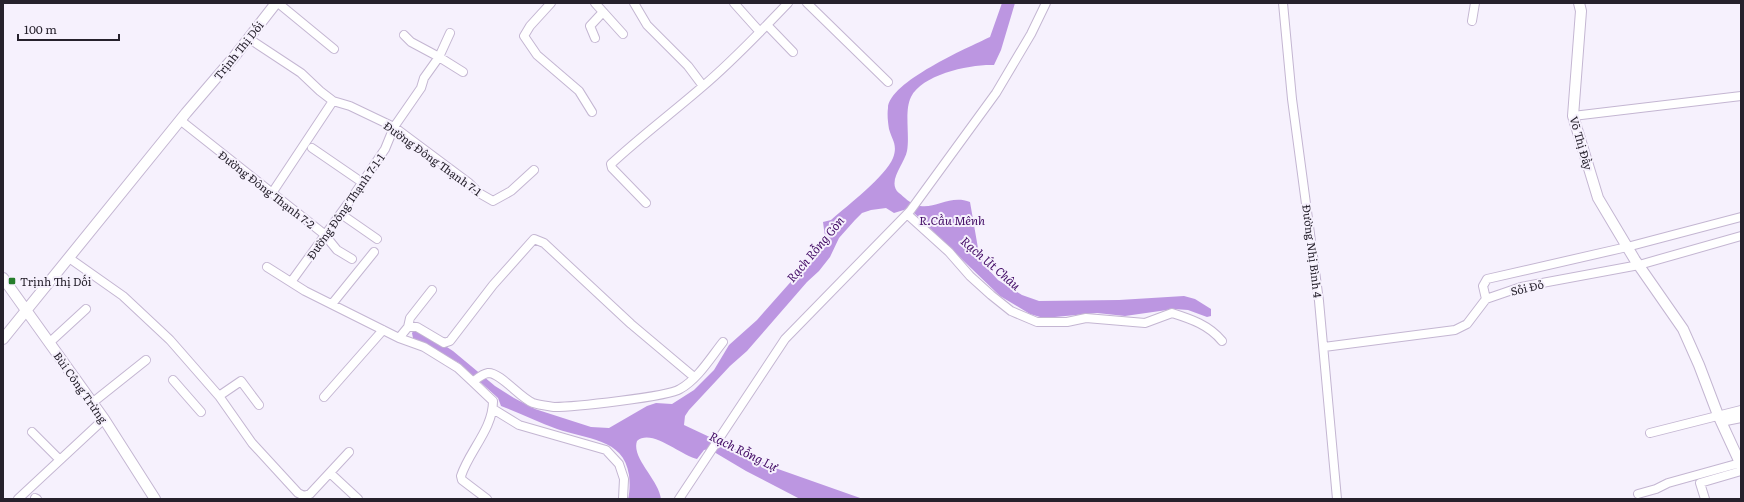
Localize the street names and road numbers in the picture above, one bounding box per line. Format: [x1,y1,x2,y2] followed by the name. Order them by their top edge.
[209,17,267,83] street label: Trịnh Thị Dối
[1567,114,1597,172] street label: Võ Thị Đầy
[381,117,486,199] street label: Đường Đông Thạnh 7-1
[215,146,319,232] street label: Đường Đông Thạnh 7-2
[302,149,388,262] street label: Đường Đông Thạnh 7-1-1
[1299,203,1327,299] street label: Đường Nhị Bình 4
[1509,275,1545,299] street label: Sỏi Đỏ
[50,348,112,427] street label: Bùi Công Trừng

